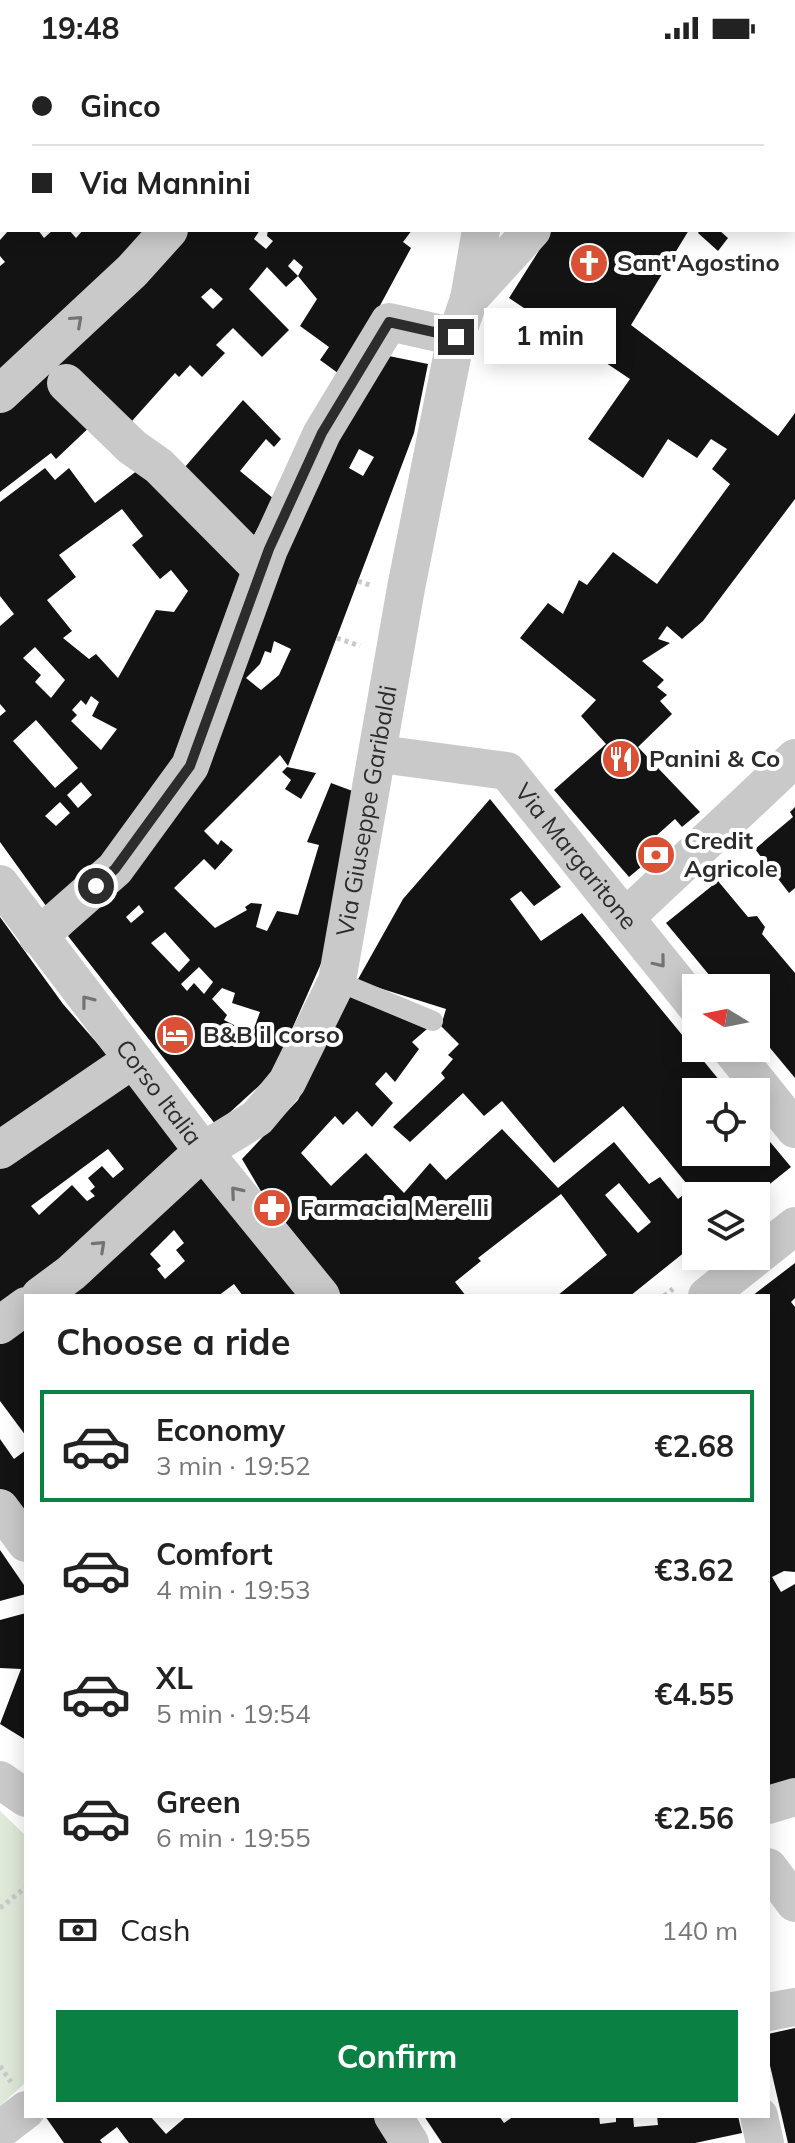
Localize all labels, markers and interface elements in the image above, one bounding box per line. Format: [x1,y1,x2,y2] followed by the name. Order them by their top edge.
[40,9,119,47] text: 19:48
[80,87,161,125] text: Ginco
[80,164,251,202] text: Via Mannini
[568,242,610,284] church icon: Sant'Agostino
[617,247,780,277] place label: Sant'Agostino
[484,309,616,365] callout: 1 min
[67,316,82,331] one-way arrow
[438,319,474,355] route end
[516,319,584,352] text: 1 min
[329,683,403,939] street label: Via Giuseppe Garibaldi
[600,738,642,780] restaurant icon: Panini & Co
[649,743,780,773] place label: Panini & Co
[509,777,644,935] street label: Via Margaritone
[684,825,778,883] place label: Credit Agricole
[635,834,677,876] bank icon: Credit Agricole
[78,868,114,904] route start
[651,953,665,968] one-way arrow
[682,974,770,1062] north arrow
[682,974,770,1270] map controls
[82,995,96,1009] one-way arrow
[154,1014,196,1056] hotel icon: B&B il corso
[203,1019,340,1049] place label: B&B il corso
[110,1033,209,1151] street label: Corso Italia
[682,1078,770,1166] button: locate
[682,1182,770,1270] button: layers
[232,1186,246,1201] one-way arrow
[251,1187,293,1229] pharmacy icon: Farmacia Merelli
[300,1192,489,1222] place label: Farmacia Merelli
[91,1241,105,1256] one-way arrow
[56,1319,290,1364] text: Choose a ride
[60,1410,132,1482] icon: car
[156,1411,285,1449] text: Economy
[655,1427,734,1465] text: €2.68
[156,1449,311,1482] text: 3 min · 19:52
[60,1534,132,1606] icon: car
[156,1535,273,1573] text: Comfort
[655,1551,734,1589] text: €3.62
[156,1573,311,1606] text: 4 min · 19:53
[60,1658,132,1730] icon: car
[156,1659,193,1697] text: XL
[655,1675,734,1713] text: €4.55
[156,1697,311,1730] text: 5 min · 19:54
[60,1782,132,1854] icon: car
[156,1783,241,1821] text: Green
[655,1799,734,1837] text: €2.56
[156,1821,311,1854] text: 6 min · 19:55
[56,1908,100,1952] icon: cash
[120,1911,191,1949] text: Cash
[662,1914,738,1947] text: 140 m
[56,2010,738,2102] button: Confirm

